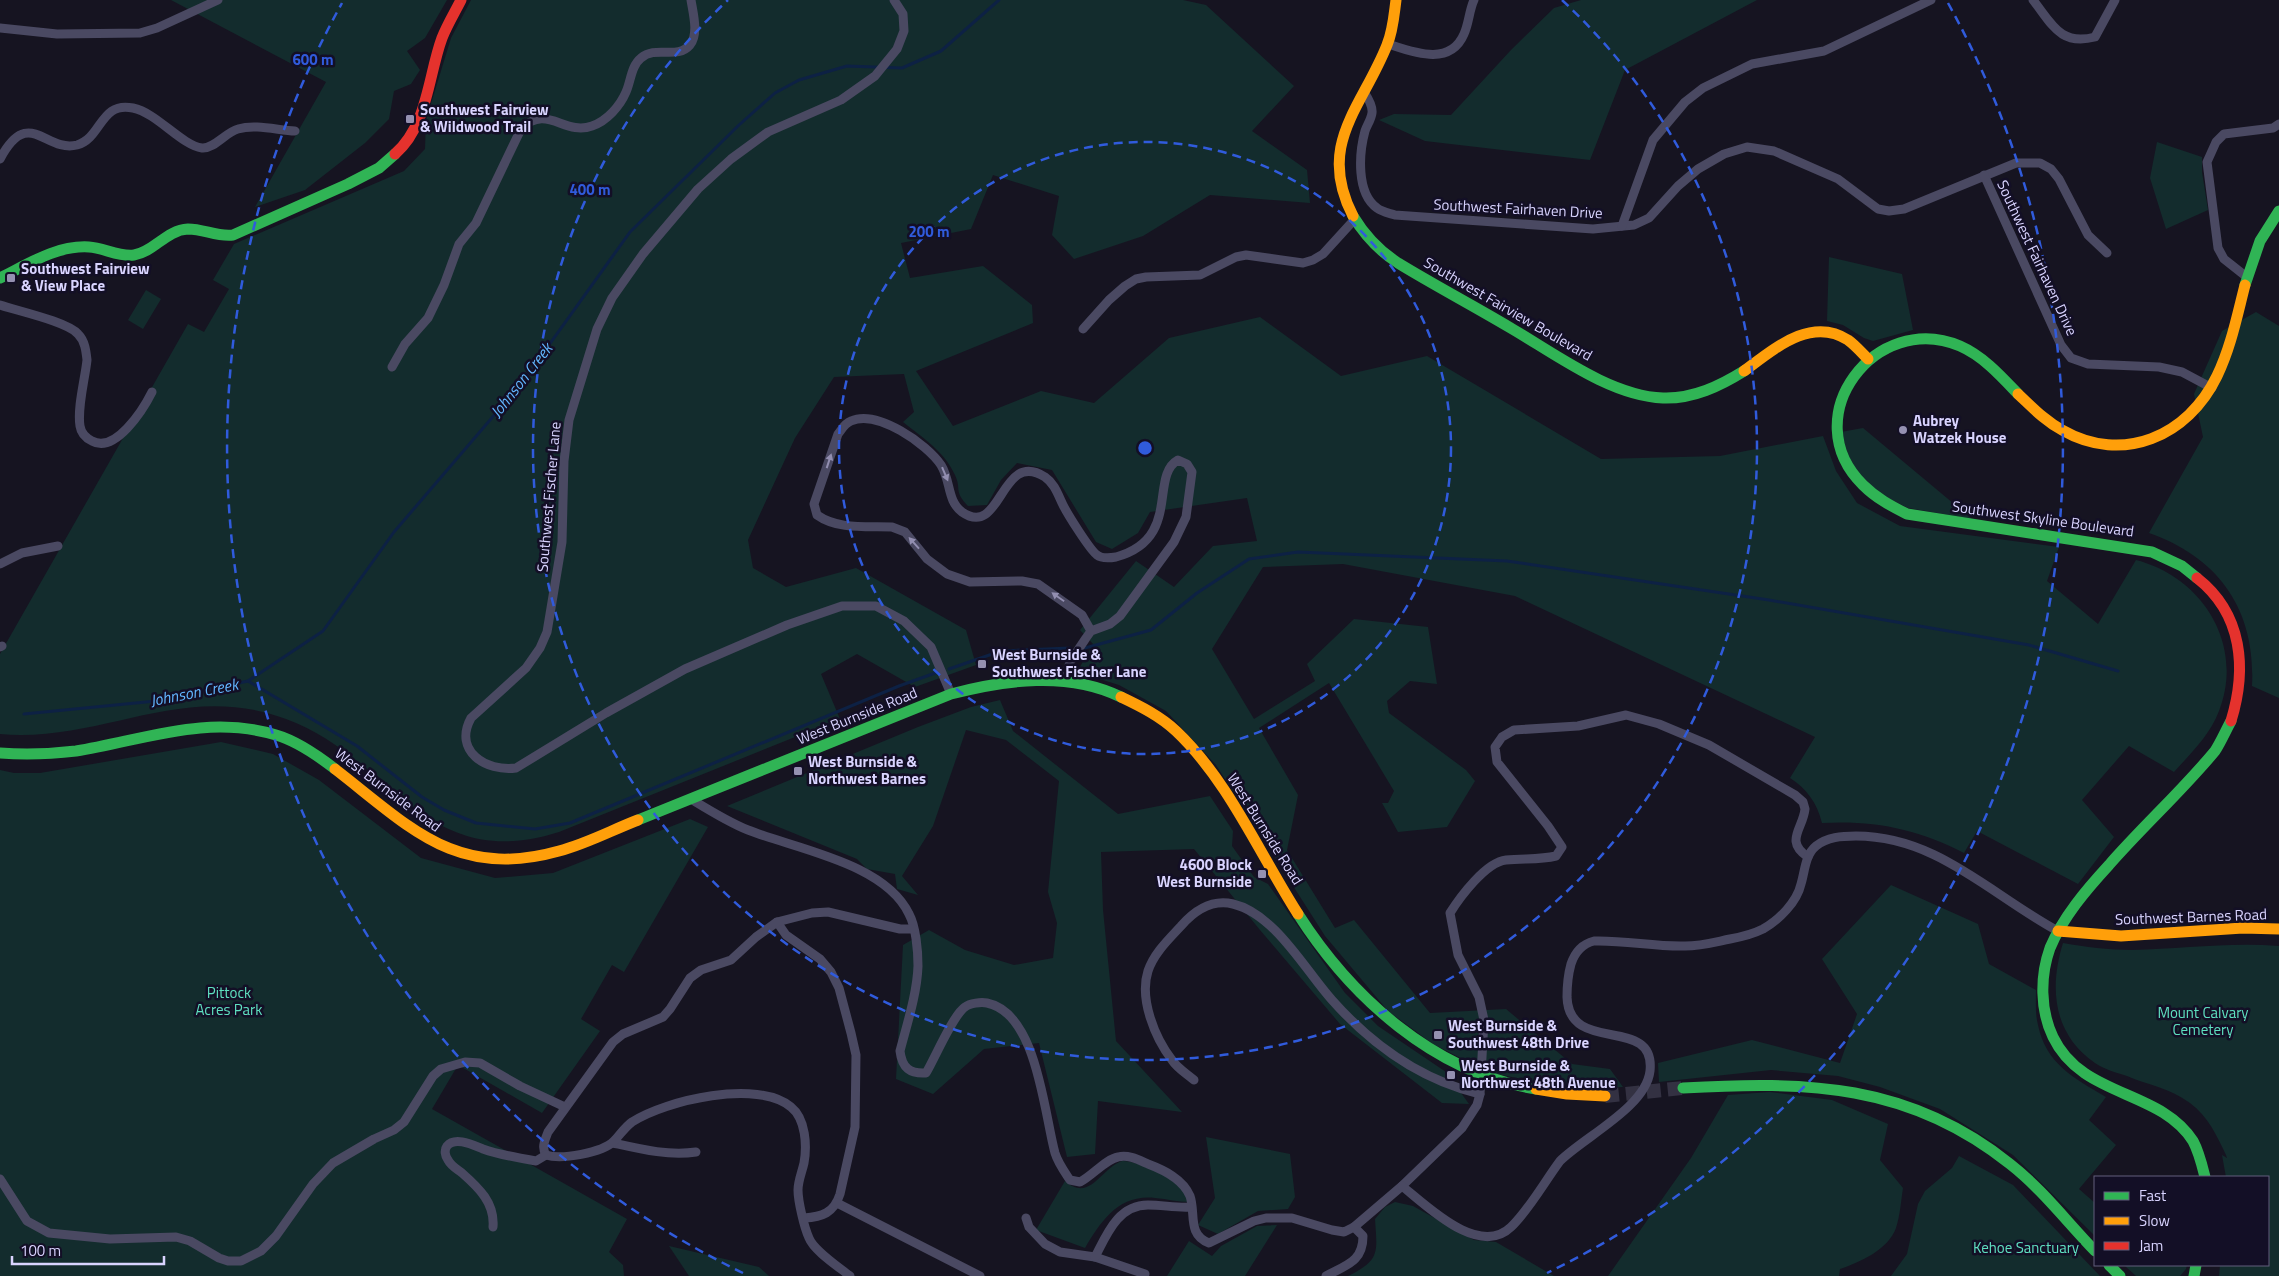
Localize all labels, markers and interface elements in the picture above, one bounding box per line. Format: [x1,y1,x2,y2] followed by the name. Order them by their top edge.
[292,48,334,71] text: 600 m
[420,98,549,138] place label: Southwest Fairview & Wildwood Trail
[404,113,416,125] marker: Southwest Fairview & Wildwood Trail
[1991,176,2084,339] street label: Southwest Fairhaven Drive
[569,178,611,201] text: 400 m
[1433,193,1603,224] street label: Southwest Fairhaven Drive
[908,220,950,243] text: 200 m
[1420,251,1597,366] street label: Southwest Fairview Boulevard
[21,257,150,297] place label: Southwest Fairview & View Place
[5,272,17,284] marker: Southwest Fairview & View Place
[484,336,559,422] water label: Johnson Creek
[1913,409,2007,449] place label: Aubrey Watzek House
[530,421,567,573] street label: Southwest Fischer Lane
[1897,424,1909,436] marker: Aubrey Watzek House
[1136,439,1154,457] centre of rings
[825,453,833,468] one-way arrow
[940,466,949,481] one-way arrow
[1951,494,2136,543] street label: Southwest Skyline Boulevard
[908,537,920,549] one-way arrow
[1051,592,1065,602] one-way arrow
[992,643,1147,683] place label: West Burnside & Southwest Fischer Lane
[976,658,988,670] marker: West Burnside & Southwest Fischer Lane
[148,671,242,712] water label: Johnson Creek
[793,681,921,750] street label: West Burnside Road
[330,742,446,837] street label: West Burnside Road
[808,750,926,790] place label: West Burnside & Northwest Barnes
[792,765,804,777] marker: West Burnside & Northwest Barnes
[1222,768,1309,889] street label: West Burnside Road
[1157,853,1252,893] place label: 4600 Block West Burnside
[1256,868,1268,880] marker: 4600 Block West Burnside
[2115,902,2267,931] street label: Southwest Barnes Road
[196,981,263,1021] park label: Pittock Acres Park
[2157,1001,2249,1041] park label: Mount Calvary Cemetery
[1448,1014,1589,1054] place label: West Burnside & Southwest 48th Drive
[1432,1029,1444,1041] marker: West Burnside & Southwest 48th Drive
[1461,1054,1616,1094] place label: West Burnside & Northwest 48th Avenue
[1445,1069,1457,1081] marker: West Burnside & Northwest 48th Avenue
[2094,1176,2269,1266] legend
[2139,1184,2167,1207] text: Fast
[2139,1209,2170,1232] text: Slow
[12,1234,165,1266] scale bar
[2139,1234,2163,1257] text: Jam
[1973,1236,2079,1259] park label: Kehoe Sanctuary
[20,1239,61,1262] text: 100 m

